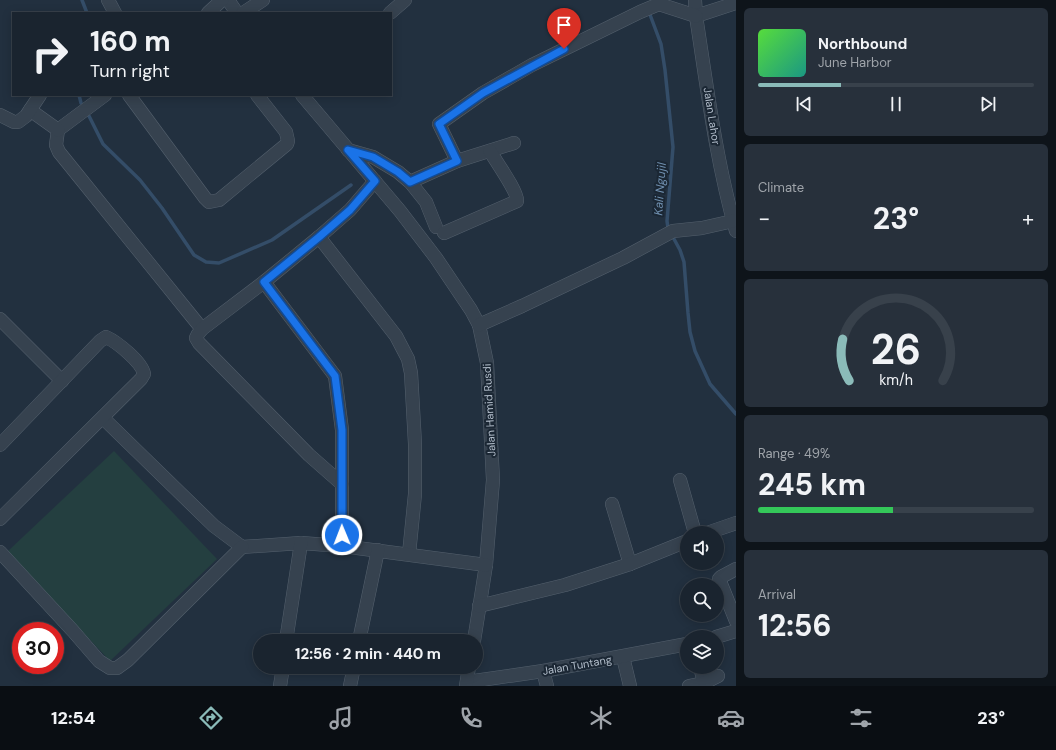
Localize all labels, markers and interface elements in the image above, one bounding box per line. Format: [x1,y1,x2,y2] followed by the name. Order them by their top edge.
[547,8,581,49] pin
[553,14,575,36] icon: arrive
[90,23,171,60] text: 160 m
[24,28,76,80] icon: right
[818,34,907,54] text: Northbound
[818,54,892,71] text: June Harbor
[90,59,170,83] text: Turn right
[701,86,723,146] street label: Jalan Lahor
[793,93,815,115] icon: previous
[885,93,907,115] icon: pause
[977,93,999,115] icon: next
[650,162,670,216] water label: Kali Ngujil
[758,179,804,196] text: Climate
[873,199,919,238] text: 23°
[758,204,770,233] text: −
[1022,204,1034,233] text: +
[871,323,921,377] text: 26
[480,363,498,457] street label: Jalan Hamid Rusdi
[879,371,913,389] text: km/h
[758,445,830,462] text: Range · 49%
[758,465,866,504] text: 245 km
[321,514,363,556] position arrow
[680,526,724,674] map controls
[680,526,724,570] button: sound
[680,578,724,622] button: search
[758,586,796,603] text: Arrival
[758,606,832,645] text: 12:56
[12,622,64,674] speed limit sign: 30
[680,630,724,674] button: layers
[295,644,441,664] text: 12:56 · 2 min · 440 m
[541,652,613,678] street label: Jalan Tuntang
[197,704,225,732] icon: directions
[327,704,355,732] icon: music
[457,704,485,732] icon: phone
[587,704,615,732] icon: climate
[717,704,745,732] icon: car
[847,704,875,732] icon: filters
[51,706,95,730] text: 12:54
[977,706,1005,730] text: 23°

